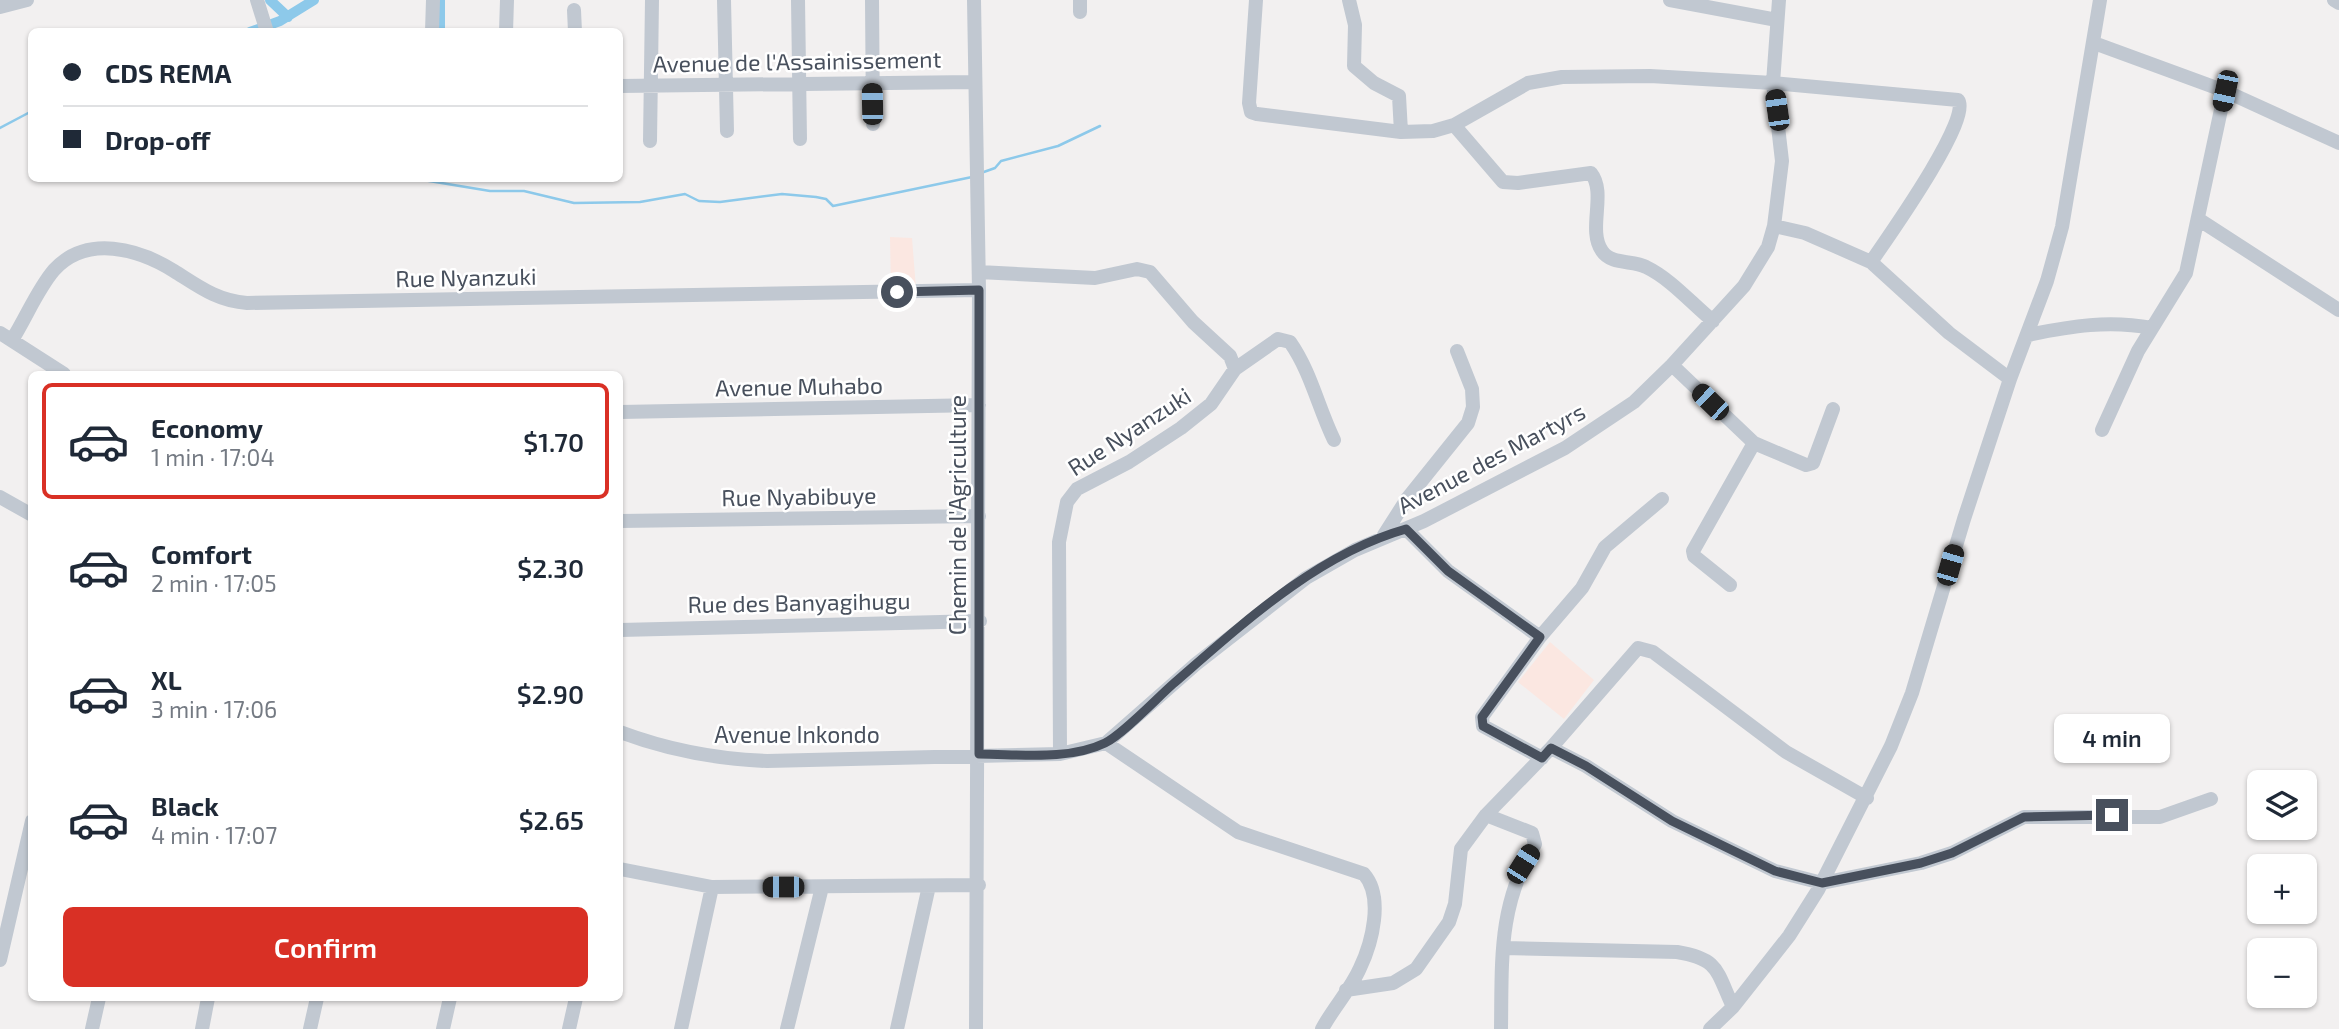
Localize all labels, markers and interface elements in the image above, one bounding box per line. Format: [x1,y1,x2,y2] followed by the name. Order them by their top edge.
[652,44,942,78] street label: Avenue de l'Assainissement
[105,57,232,88] text: CDS REMA
[2211,68,2240,114] car
[862,83,883,125] car
[1764,88,1791,132] car
[105,124,210,155] text: Drop-off
[395,262,537,292] street label: Rue Nyanzuki
[881,276,913,308] route start
[715,371,883,401] street label: Avenue Muhabo
[1688,380,1733,424] car
[1062,381,1196,481] street label: Rue Nyanzuki
[943,395,971,635] street label: Chemin de l'Agriculture
[1392,397,1590,519] street label: Avenue des Martyrs
[67,410,130,473] icon: car
[151,412,263,443] text: Economy
[523,426,584,457] text: $1.70
[151,443,275,471] text: 1 min · 17:04
[721,481,877,511] street label: Rue Nyabibuye
[67,536,130,599] icon: car
[151,538,252,569] text: Comfort
[1935,542,1966,588] car
[517,552,584,583] text: $2.30
[151,569,277,597] text: 2 min · 17:05
[687,586,911,618] street label: Rue des Banyagihugu
[67,662,130,725] icon: car
[151,664,182,695] text: XL
[517,678,584,709] text: $2.90
[151,695,277,723] text: 3 min · 17:06
[2054,714,2170,762] callout: 4 min
[714,720,880,748] street label: Avenue Inkondo
[2082,724,2142,752] text: 4 min
[2247,770,2317,1008] map controls
[2247,770,2317,840] button: layers
[67,788,130,851] icon: car
[151,790,219,821] text: Black
[2096,799,2128,831] route end
[519,804,584,835] text: $2.65
[151,821,277,849] text: 4 min · 17:07
[1503,841,1544,887] car
[2247,854,2317,924] button: +
[763,877,805,898] car
[63,907,588,987] button: Confirm
[2247,938,2317,1008] button: −

